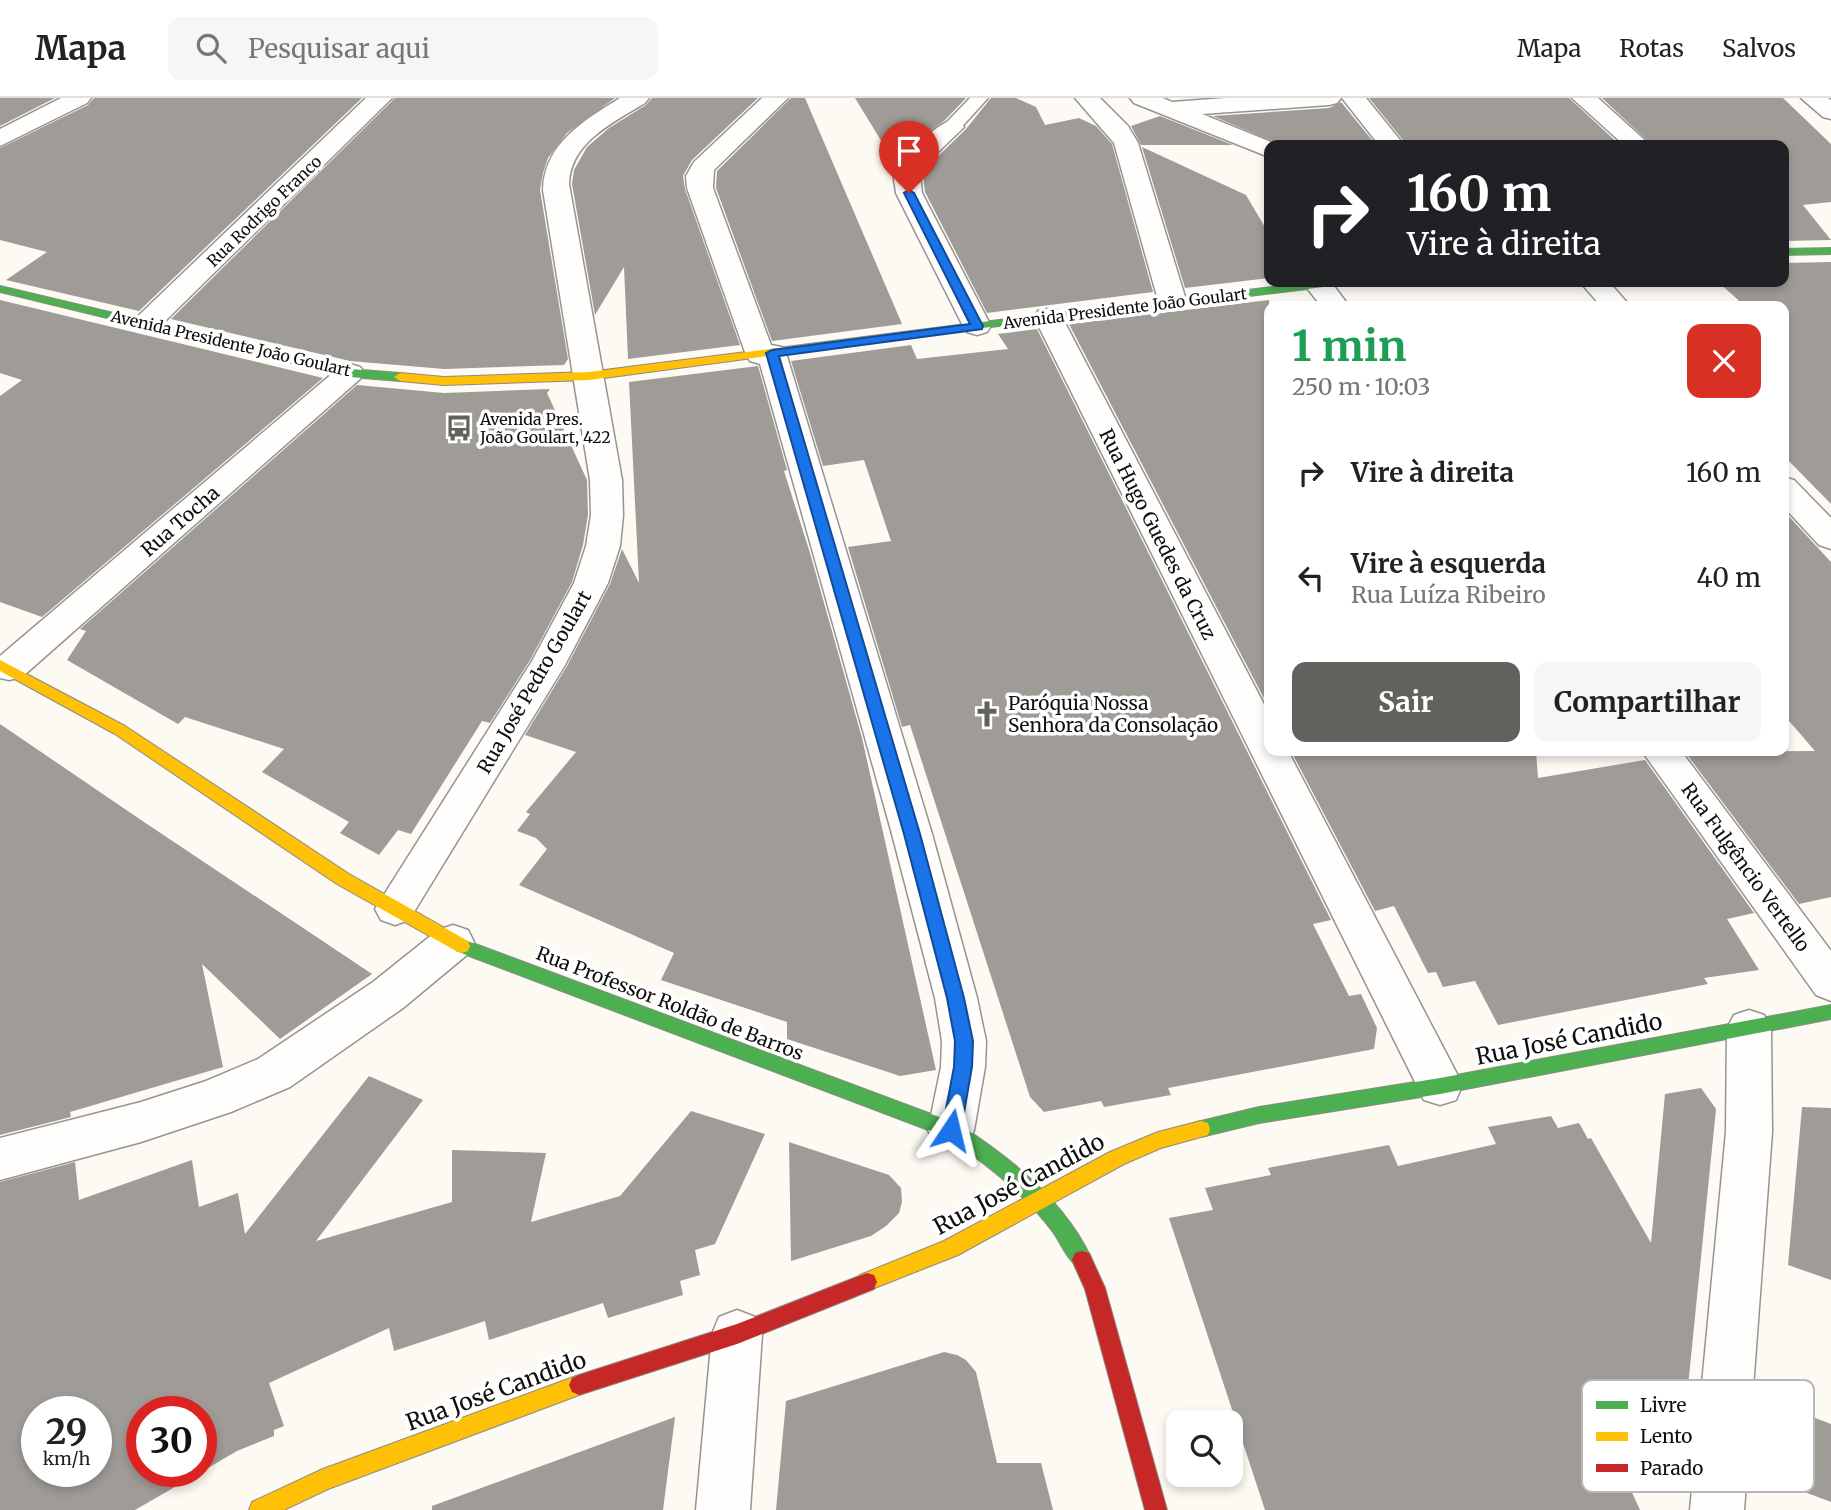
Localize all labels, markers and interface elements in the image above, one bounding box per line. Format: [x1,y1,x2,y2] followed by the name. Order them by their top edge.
[168,17,658,80] search box
[35,28,126,69] text: Mapa
[192,29,230,67] icon: search
[248,32,430,65] text: Pesquisar aqui
[1517,33,1581,64] text: Mapa
[1619,33,1684,64] text: Rotas
[1722,33,1796,64] text: Salvos
[879,121,939,193] pin
[890,132,928,170] icon: arrive
[203,151,325,271] street label: Rua Rodrigo Franco
[1407,163,1551,224] text: 160 m
[1292,168,1383,259] icon: right
[1407,224,1601,264] text: Vire à direita
[1001,283,1249,333] street label: Avenida Presidente João Goulart
[108,305,354,381] street label: Avenida Presidente João Goulart
[1292,320,1406,372] text: 1 min
[1687,324,1761,398] button: close
[1292,372,1431,401] text: 250 m · 10:03
[479,409,611,447] place label: Avenida Pres. João Goulart, 422
[444,413,474,443] bus stop icon: Avenida Pres. João Goulart, 422
[1094,425,1222,643] street label: Rua Hugo Guedes da Cruz
[1292,454,1330,492] icon: right
[1351,456,1514,489] text: Vire à direita
[1686,456,1761,489] text: 160 m
[136,481,224,561] street label: Rua Tocha
[1351,547,1546,580] text: Vire à esquerda
[1292,559,1330,597] icon: left
[1697,561,1761,594] text: 40 m
[1351,580,1546,609] text: Rua Luíza Ribeiro
[472,586,597,778] street label: Rua José Pedro Goulart
[1292,662,1520,742] button: Sair
[1534,662,1761,742] button: Compartilhar
[1008,691,1218,737] place label: Paróquia Nossa Senhora da Consolação
[972,699,1002,729] church icon: Paróquia Nossa Senhora da Consolação
[1677,778,1815,956] street label: Rua Fulgêncio Vertello
[533,941,807,1065] street label: Rua Professor Roldão de Barros
[1473,1006,1665,1071] street label: Rua José Candido
[914,1093,988,1167] position arrow
[928,1126,1109,1241] street label: Rua José Candido
[402,1345,590,1437] street label: Rua José Candido
[1582,1380,1814,1492] legend
[1640,1393,1686,1417] text: Livre
[126,1396,217,1487] speed limit sign: 30
[46,1410,87,1454] text: 29
[1166,1410,1243,1487] map controls
[1166,1410,1243,1487] button: search
[1640,1424,1692,1448] text: Lento
[43,1447,90,1470] text: km/h
[1640,1456,1703,1480] text: Parado

